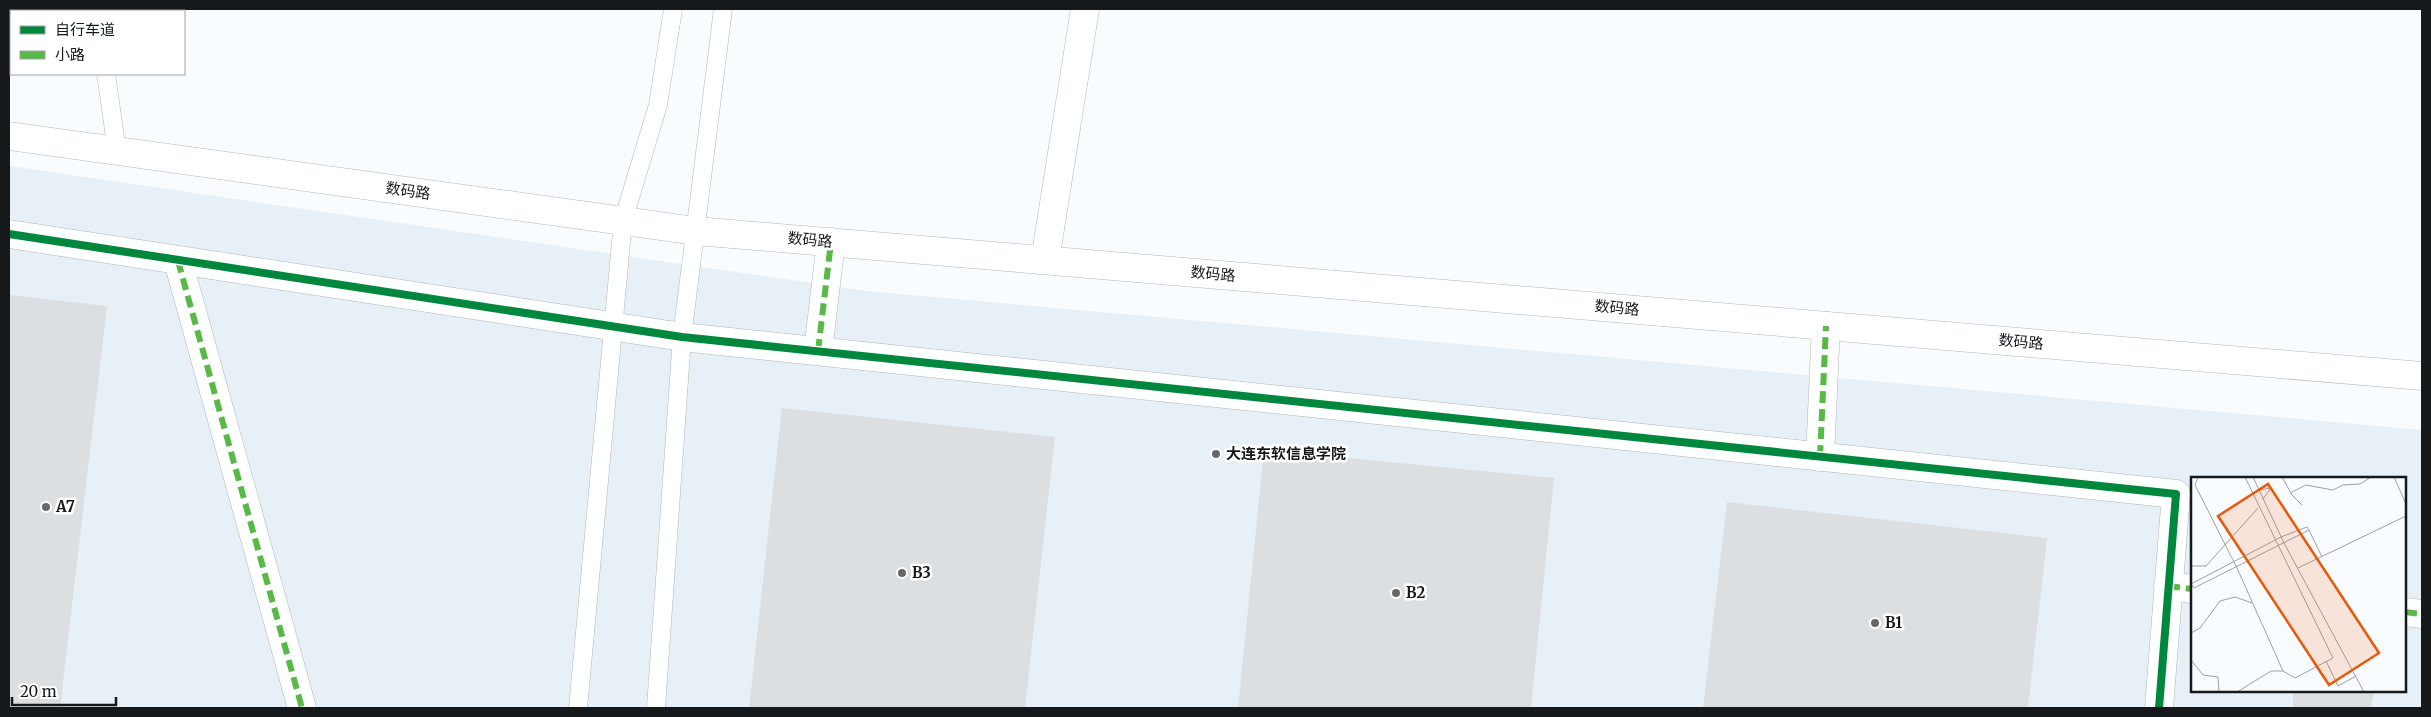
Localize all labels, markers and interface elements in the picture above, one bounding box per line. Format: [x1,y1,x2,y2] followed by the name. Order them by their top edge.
[10,10,185,75] legend
[55,20,115,39] text: 自行车道
[55,45,85,64] text: 小路
[384,178,432,203] street label: 数码路
[787,228,833,251] street label: 数码路
[1190,262,1236,285] street label: 数码路
[1594,296,1640,319] street label: 数码路
[1998,330,2044,353] street label: 数码路
[1226,444,1346,463] place label: 大连东软信息学院
[1210,448,1222,460] marker: 大连东软信息学院
[2191,477,2406,692] inset map
[55,497,75,516] place label: A7
[40,501,52,513] marker: A7
[912,563,931,582] place label: B3
[896,567,908,579] marker: B3
[1406,583,1425,602] place label: B2
[1390,587,1402,599] marker: B2
[1885,613,1902,632] place label: B1
[1869,617,1881,629] marker: B1
[12,674,116,706] scale bar
[20,682,57,701] text: 20 m

